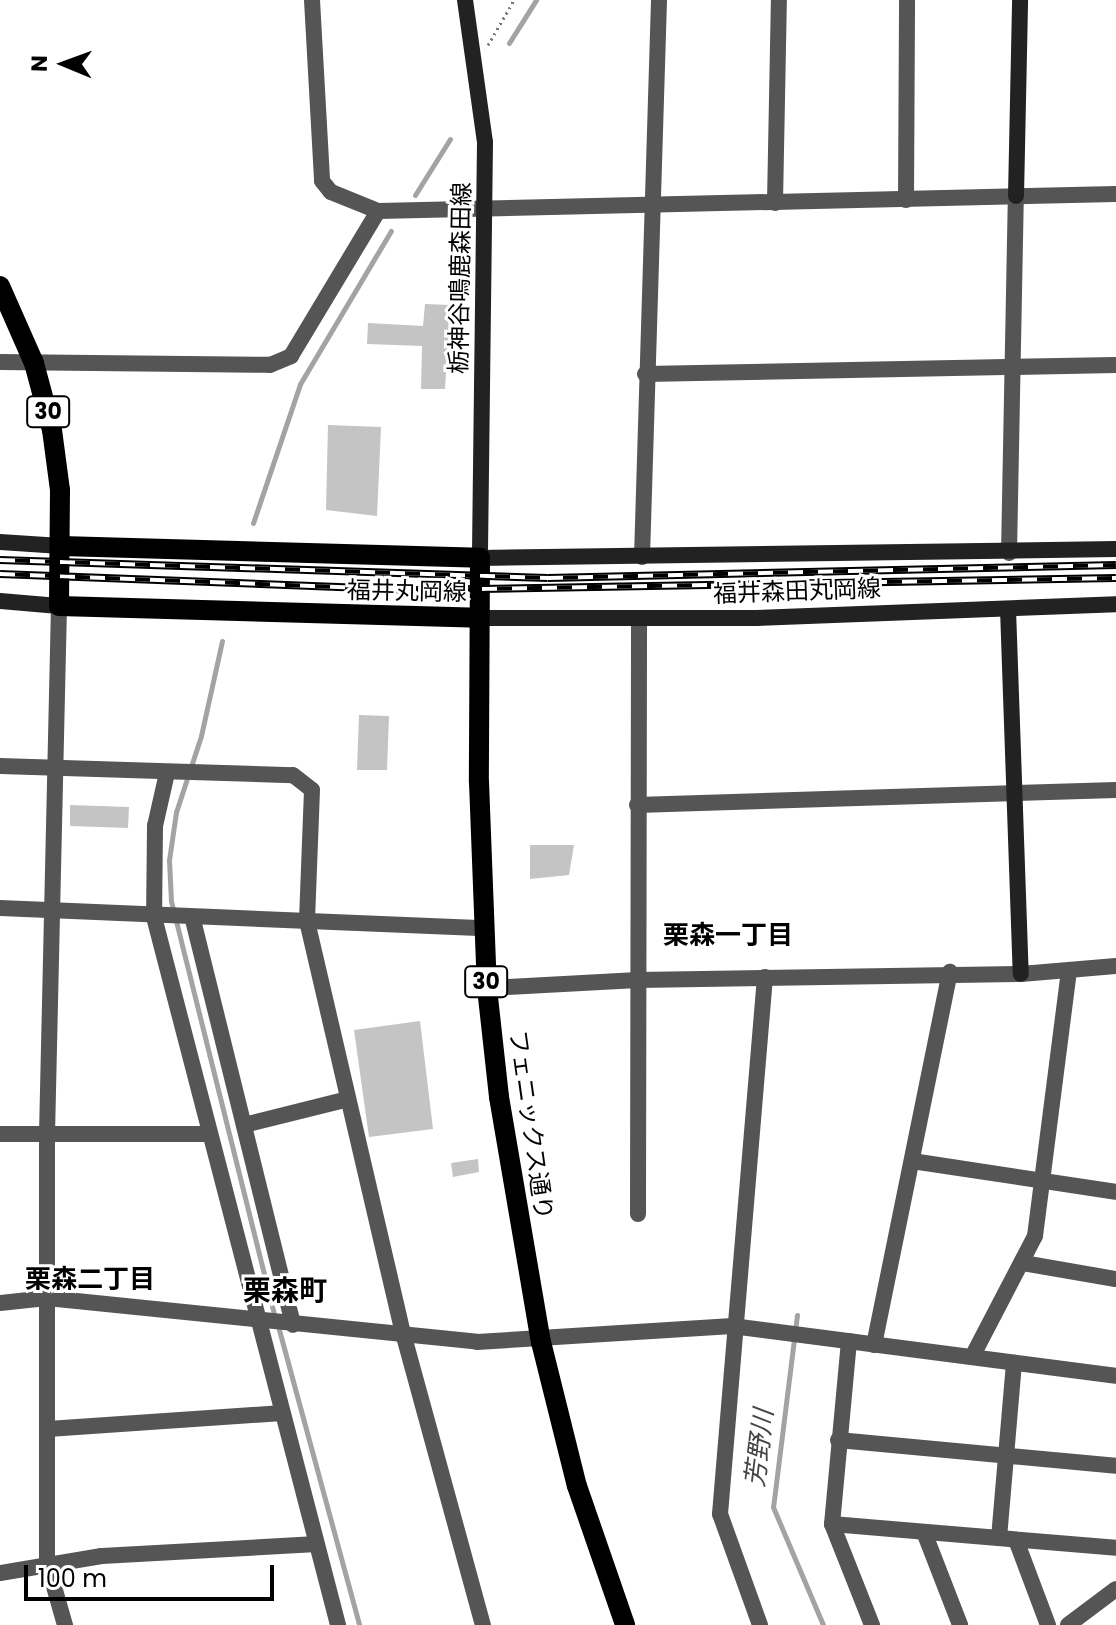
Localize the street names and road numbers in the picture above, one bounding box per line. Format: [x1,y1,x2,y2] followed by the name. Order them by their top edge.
[444,182,476,374] street label: 栃神谷鳴鹿森田線
[26,394,70,430] road number: 30
[713,574,881,608] street label: 福井森田丸岡線
[347,576,467,606] street label: 福井丸岡線
[464,964,508,1000] road number: 30
[503,1028,559,1222] street label: フェニックス通り

